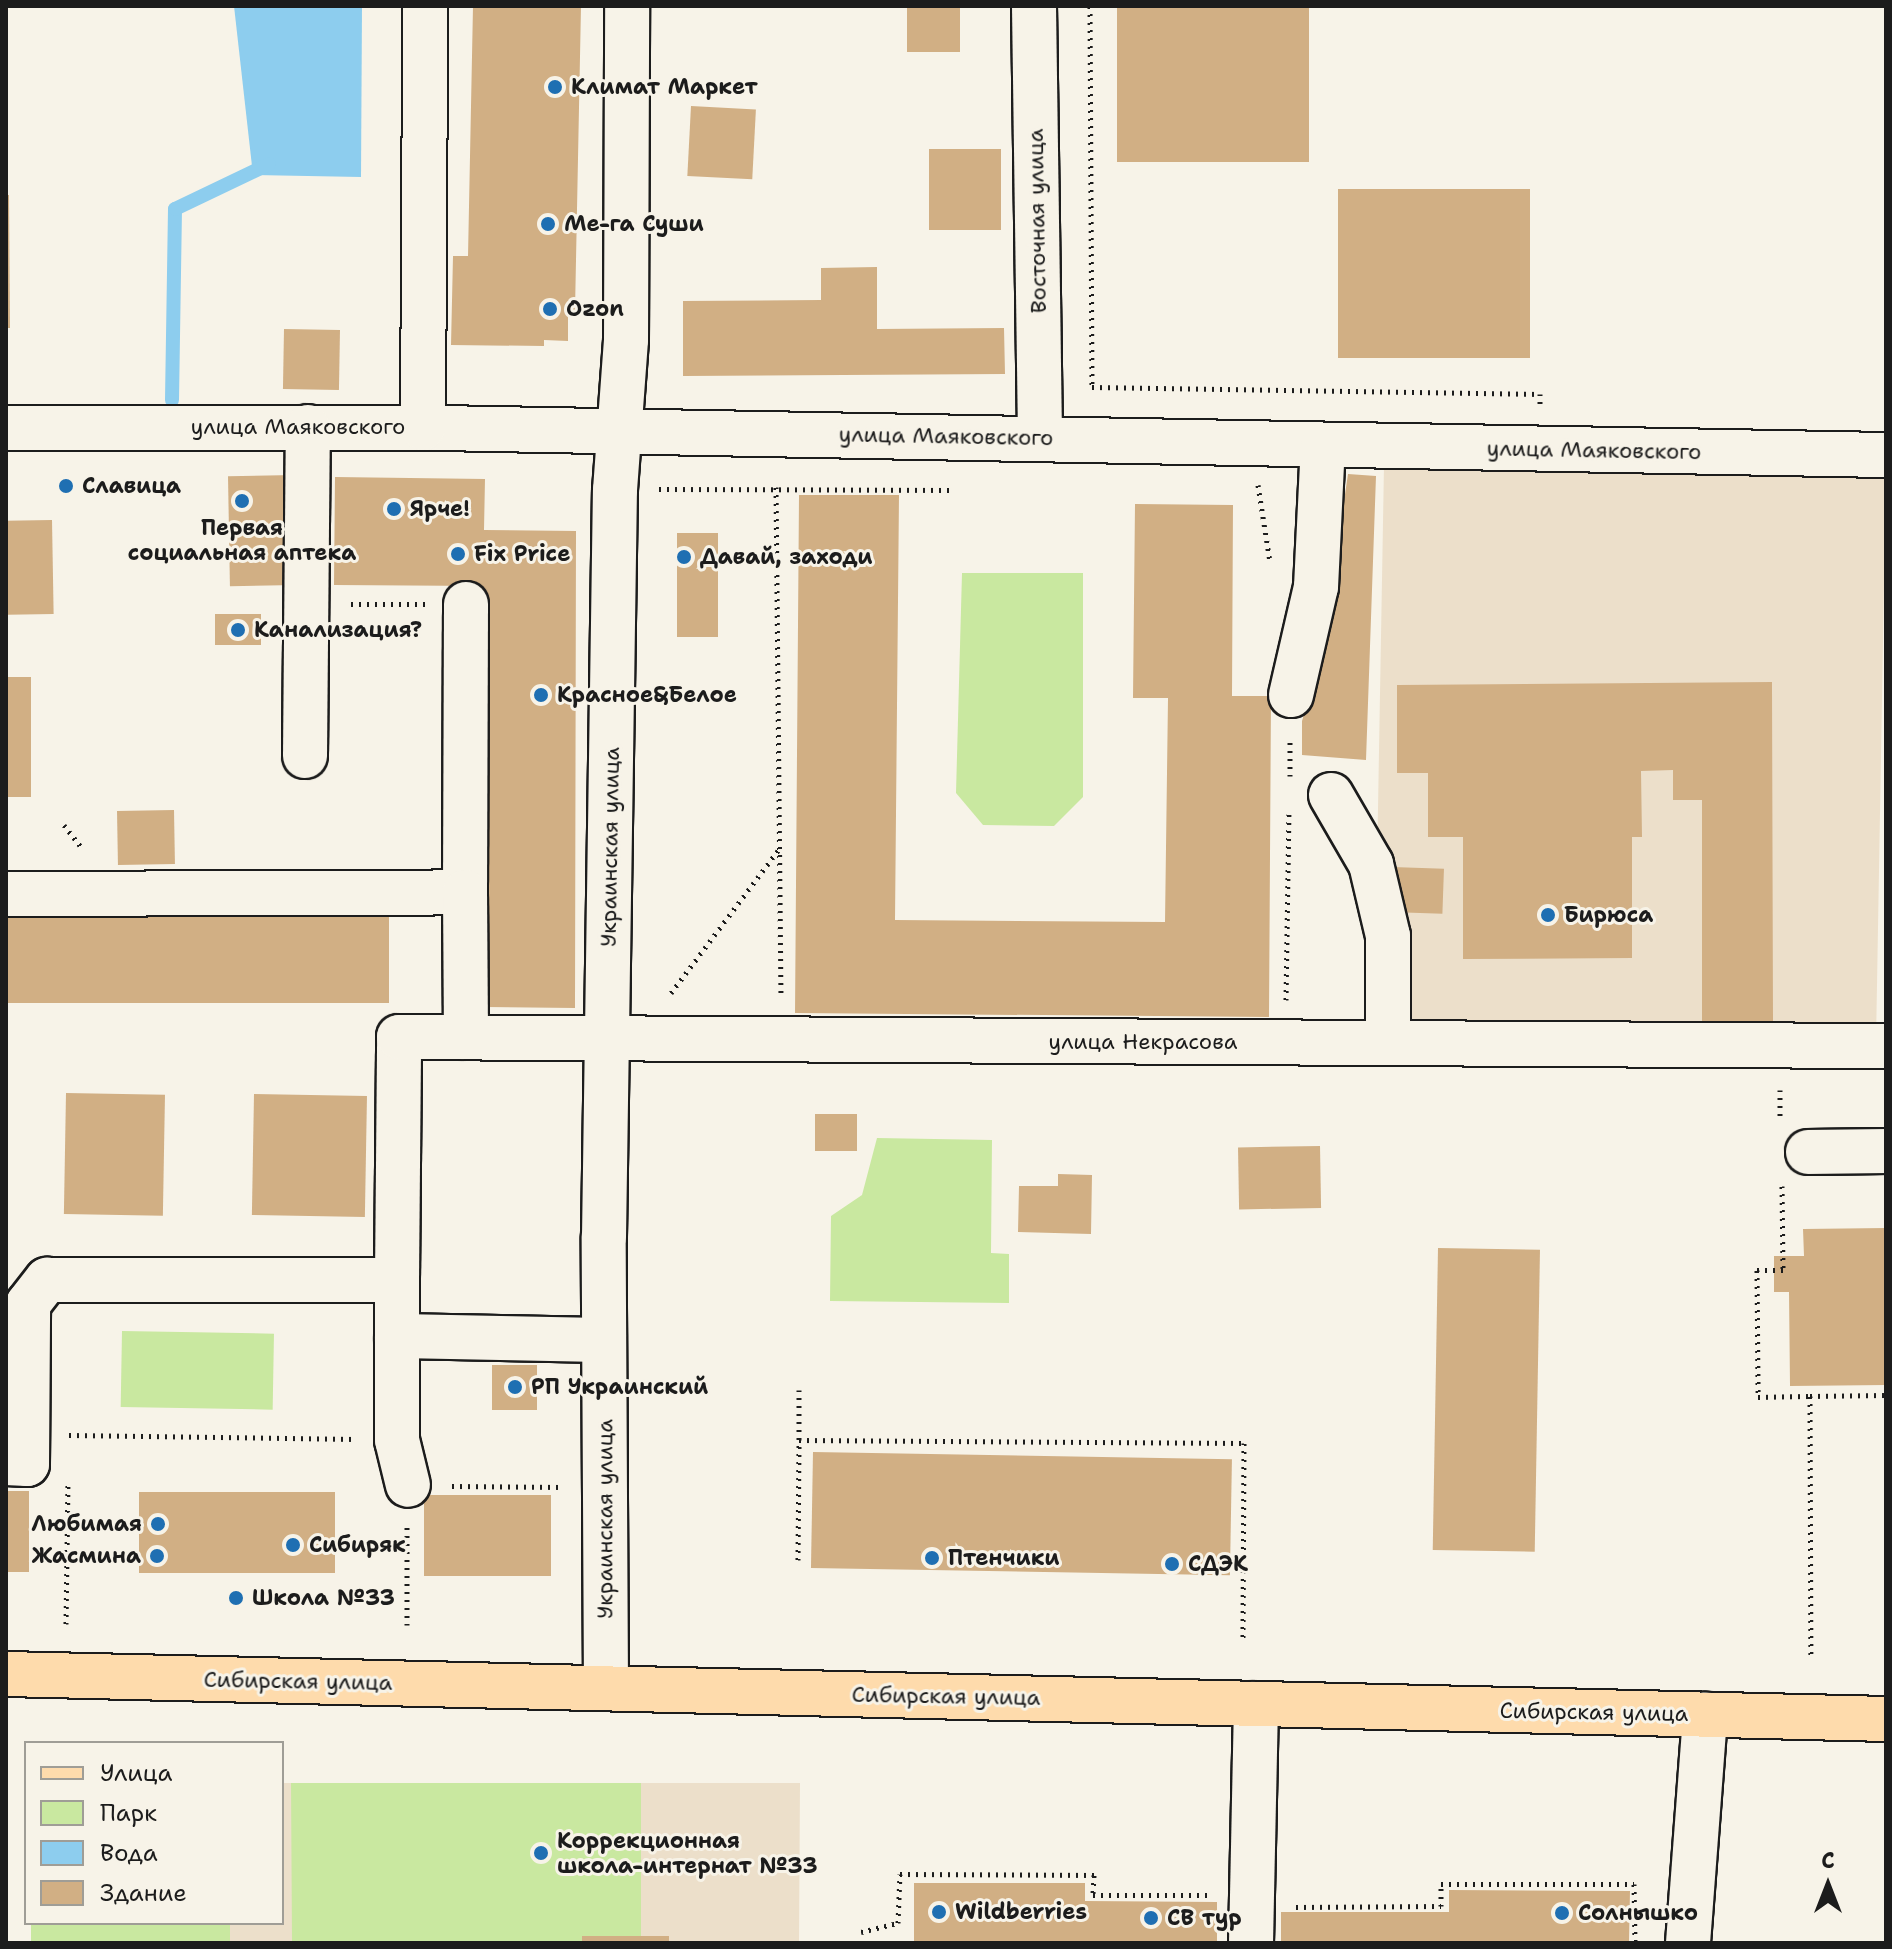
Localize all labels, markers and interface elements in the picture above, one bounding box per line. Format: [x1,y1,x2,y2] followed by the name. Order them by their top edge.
[571,74,758,100] place label: Климат Маркет
[546,78,564,96] marker: Климат Маркет
[1022,128,1052,314] street label: Восточная улица
[564,211,704,237] place label: Ме-га Суши
[539,215,557,233] marker: Ме-га Суши
[566,296,624,322] place label: Ozon
[541,300,559,318] marker: Ozon
[191,414,405,440] street label: улица Маяковского
[839,421,1053,451] street label: улица Маяковского
[1487,435,1701,465] street label: улица Маяковского
[82,473,181,499] place label: Славица
[57,477,75,495] marker: Славица
[233,492,251,510] marker: Первая социальная аптека
[410,496,470,522] place label: Ярче!
[385,500,403,518] marker: Ярче!
[128,514,356,566] place label: Первая социальная аптека
[474,541,570,567] place label: Fix Price
[700,544,872,570] place label: Давай, заходи
[449,545,467,563] marker: Fix Price
[675,548,693,566] marker: Давай, заходи
[254,617,422,643] place label: Канализация?
[229,621,247,639] marker: Канализация?
[557,682,737,708] place label: Красное&Белое
[532,686,550,704] marker: Красное&Белое
[595,747,625,947] street label: Украинская улица
[1564,902,1653,928] place label: Бирюса
[1539,906,1557,924] marker: Бирюса
[1048,1029,1238,1055] street label: улица Некрасова
[531,1374,708,1400] place label: РП Украинский
[506,1378,524,1396] marker: РП Украинский
[592,1419,618,1619] street label: Украинская улица
[31,1511,142,1537] place label: Любимая
[149,1515,167,1533] marker: Любимая
[309,1532,406,1558] place label: Сибиряк
[284,1536,302,1554] marker: Сибиряк
[32,1543,141,1569] place label: Жасмина
[948,1545,1060,1571] place label: Птенчики
[148,1547,166,1565] marker: Жасмина
[923,1549,941,1567] marker: Птенчики
[1188,1551,1248,1577] place label: СДЭК
[1163,1555,1181,1573] marker: СДЭК
[252,1585,395,1611] place label: Школа №33
[227,1589,245,1607] marker: Школа №33
[203,1666,393,1696] street label: Сибирская улица
[851,1681,1041,1711] street label: Сибирская улица
[1499,1697,1689,1727] street label: Сибирская улица
[24,1741,284,1925] legend
[100,1757,173,1789] text: Улица
[100,1797,157,1829] text: Парк
[557,1827,818,1878] place label: Коррекционная школа-интернат №33
[100,1837,158,1869] text: Вода
[532,1844,550,1862] marker: Коррекционная школа-интернат №33
[1788,1845,1868,1925] north arrow
[1821,1846,1835,1875] text: С
[100,1877,187,1909] text: Здание
[955,1899,1087,1925] place label: Wildberries
[1578,1900,1698,1926] place label: Солнышко
[930,1903,948,1921] marker: Wildberries
[1553,1904,1571,1922] marker: Солнышко
[1167,1905,1242,1931] place label: СВ тур
[1142,1909,1160,1927] marker: СВ тур

